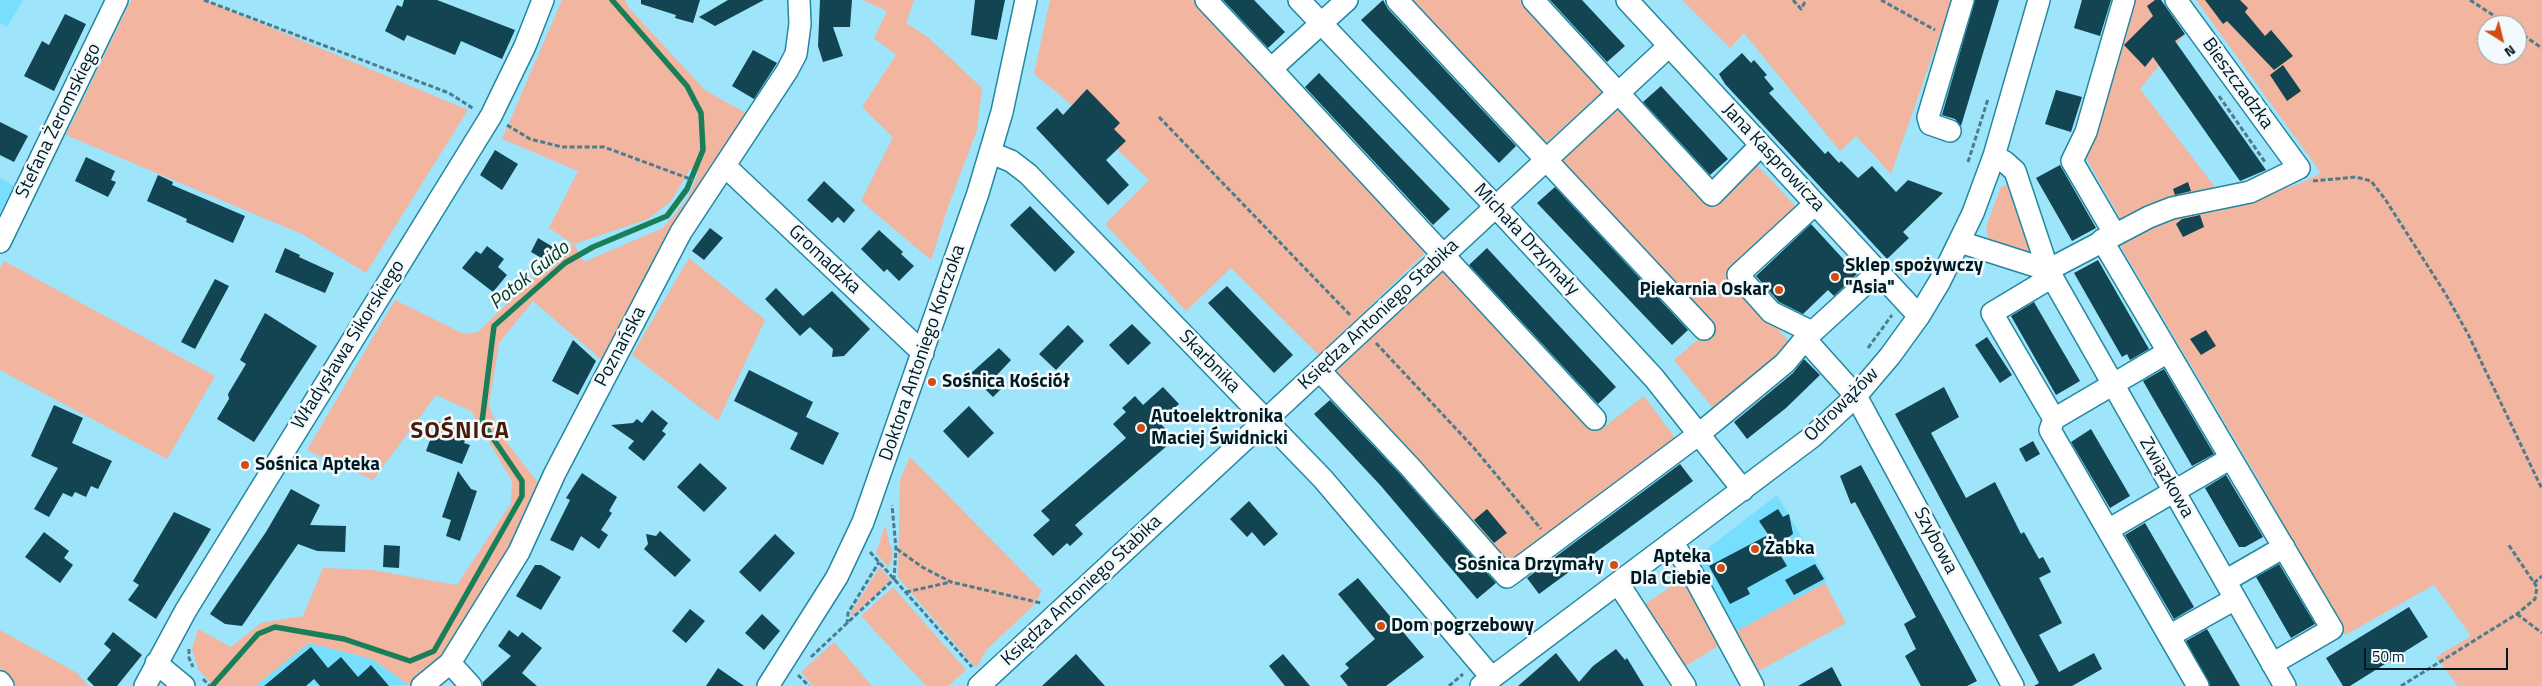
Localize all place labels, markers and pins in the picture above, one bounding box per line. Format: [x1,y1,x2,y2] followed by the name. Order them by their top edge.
[1845,255,1983,299] place label: Sklep spożywczy "Asia"
[1829,271,1841,283] marker: Sklep spożywczy "Asia"
[1639,279,1769,301] place label: Piekarnia Oskar
[1773,284,1785,296] marker: Piekarnia Oskar
[942,371,1070,393] place label: Sośnica Kościół
[926,376,938,388] marker: Sośnica Kościół
[1151,406,1288,450] place label: Autoelektronika Maciej Świdnicki
[1135,422,1147,434] marker: Autoelektronika Maciej Świdnicki
[255,454,380,476] place label: Sośnica Apteka
[239,459,251,471] marker: Sośnica Apteka
[1765,538,1815,560] place label: Żabka
[1749,543,1761,555] marker: Żabka
[1630,546,1711,590] place label: Apteka Dla Ciebie
[1457,554,1604,576] place label: Sośnica Drzymały
[1608,559,1620,571] marker: Sośnica Drzymały
[1715,562,1727,574] marker: Apteka Dla Ciebie
[1391,615,1534,637] place label: Dom pogrzebowy
[1375,620,1387,632] marker: Dom pogrzebowy

